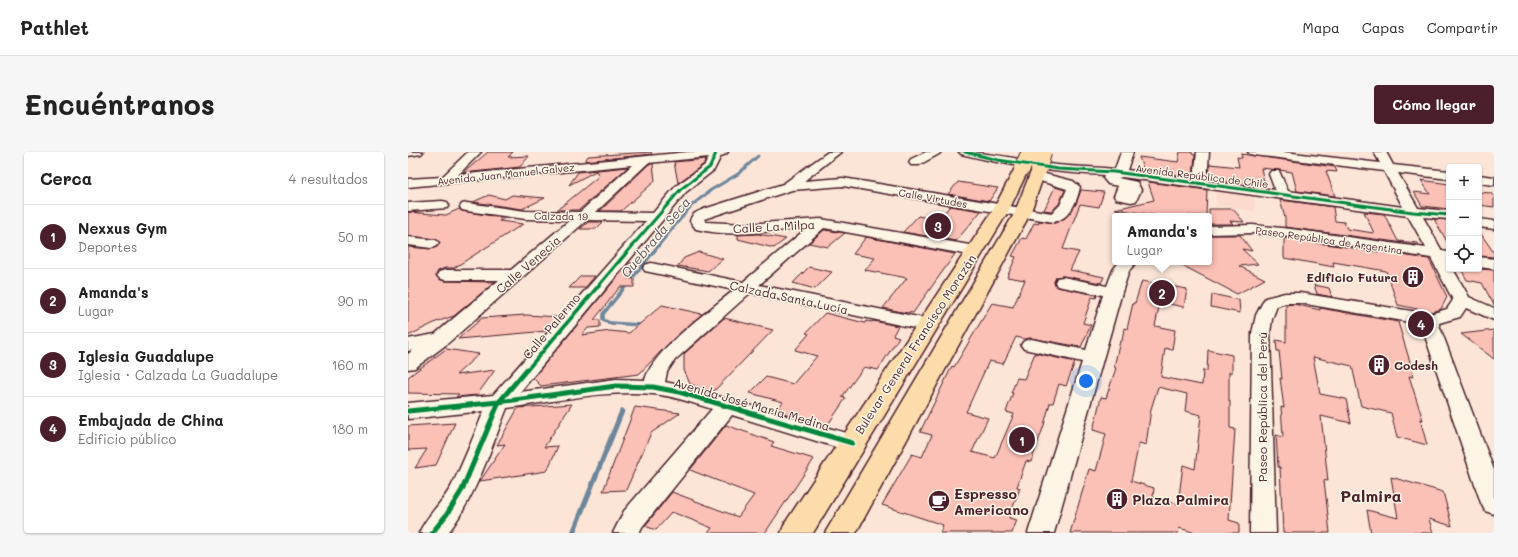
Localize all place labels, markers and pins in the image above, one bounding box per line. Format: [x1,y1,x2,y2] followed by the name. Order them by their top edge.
[925,211,951,241] pin: 3
[1400,264,1426,290] building icon: Edificio Futura
[1306,269,1398,285] place label: Edificio Futura
[1149,278,1175,308] pin: 2
[1408,309,1434,339] pin: 4
[1366,352,1392,378] building icon: Codesh
[1394,357,1438,373] place label: Codesh
[1009,425,1035,455] pin: 1
[954,484,1029,519] place label: Espresso Americano
[1104,486,1130,512] building icon: Plaza Palmira
[926,488,952,514] cafe icon: Espresso Americano
[1132,490,1230,509] place label: Plaza Palmira

